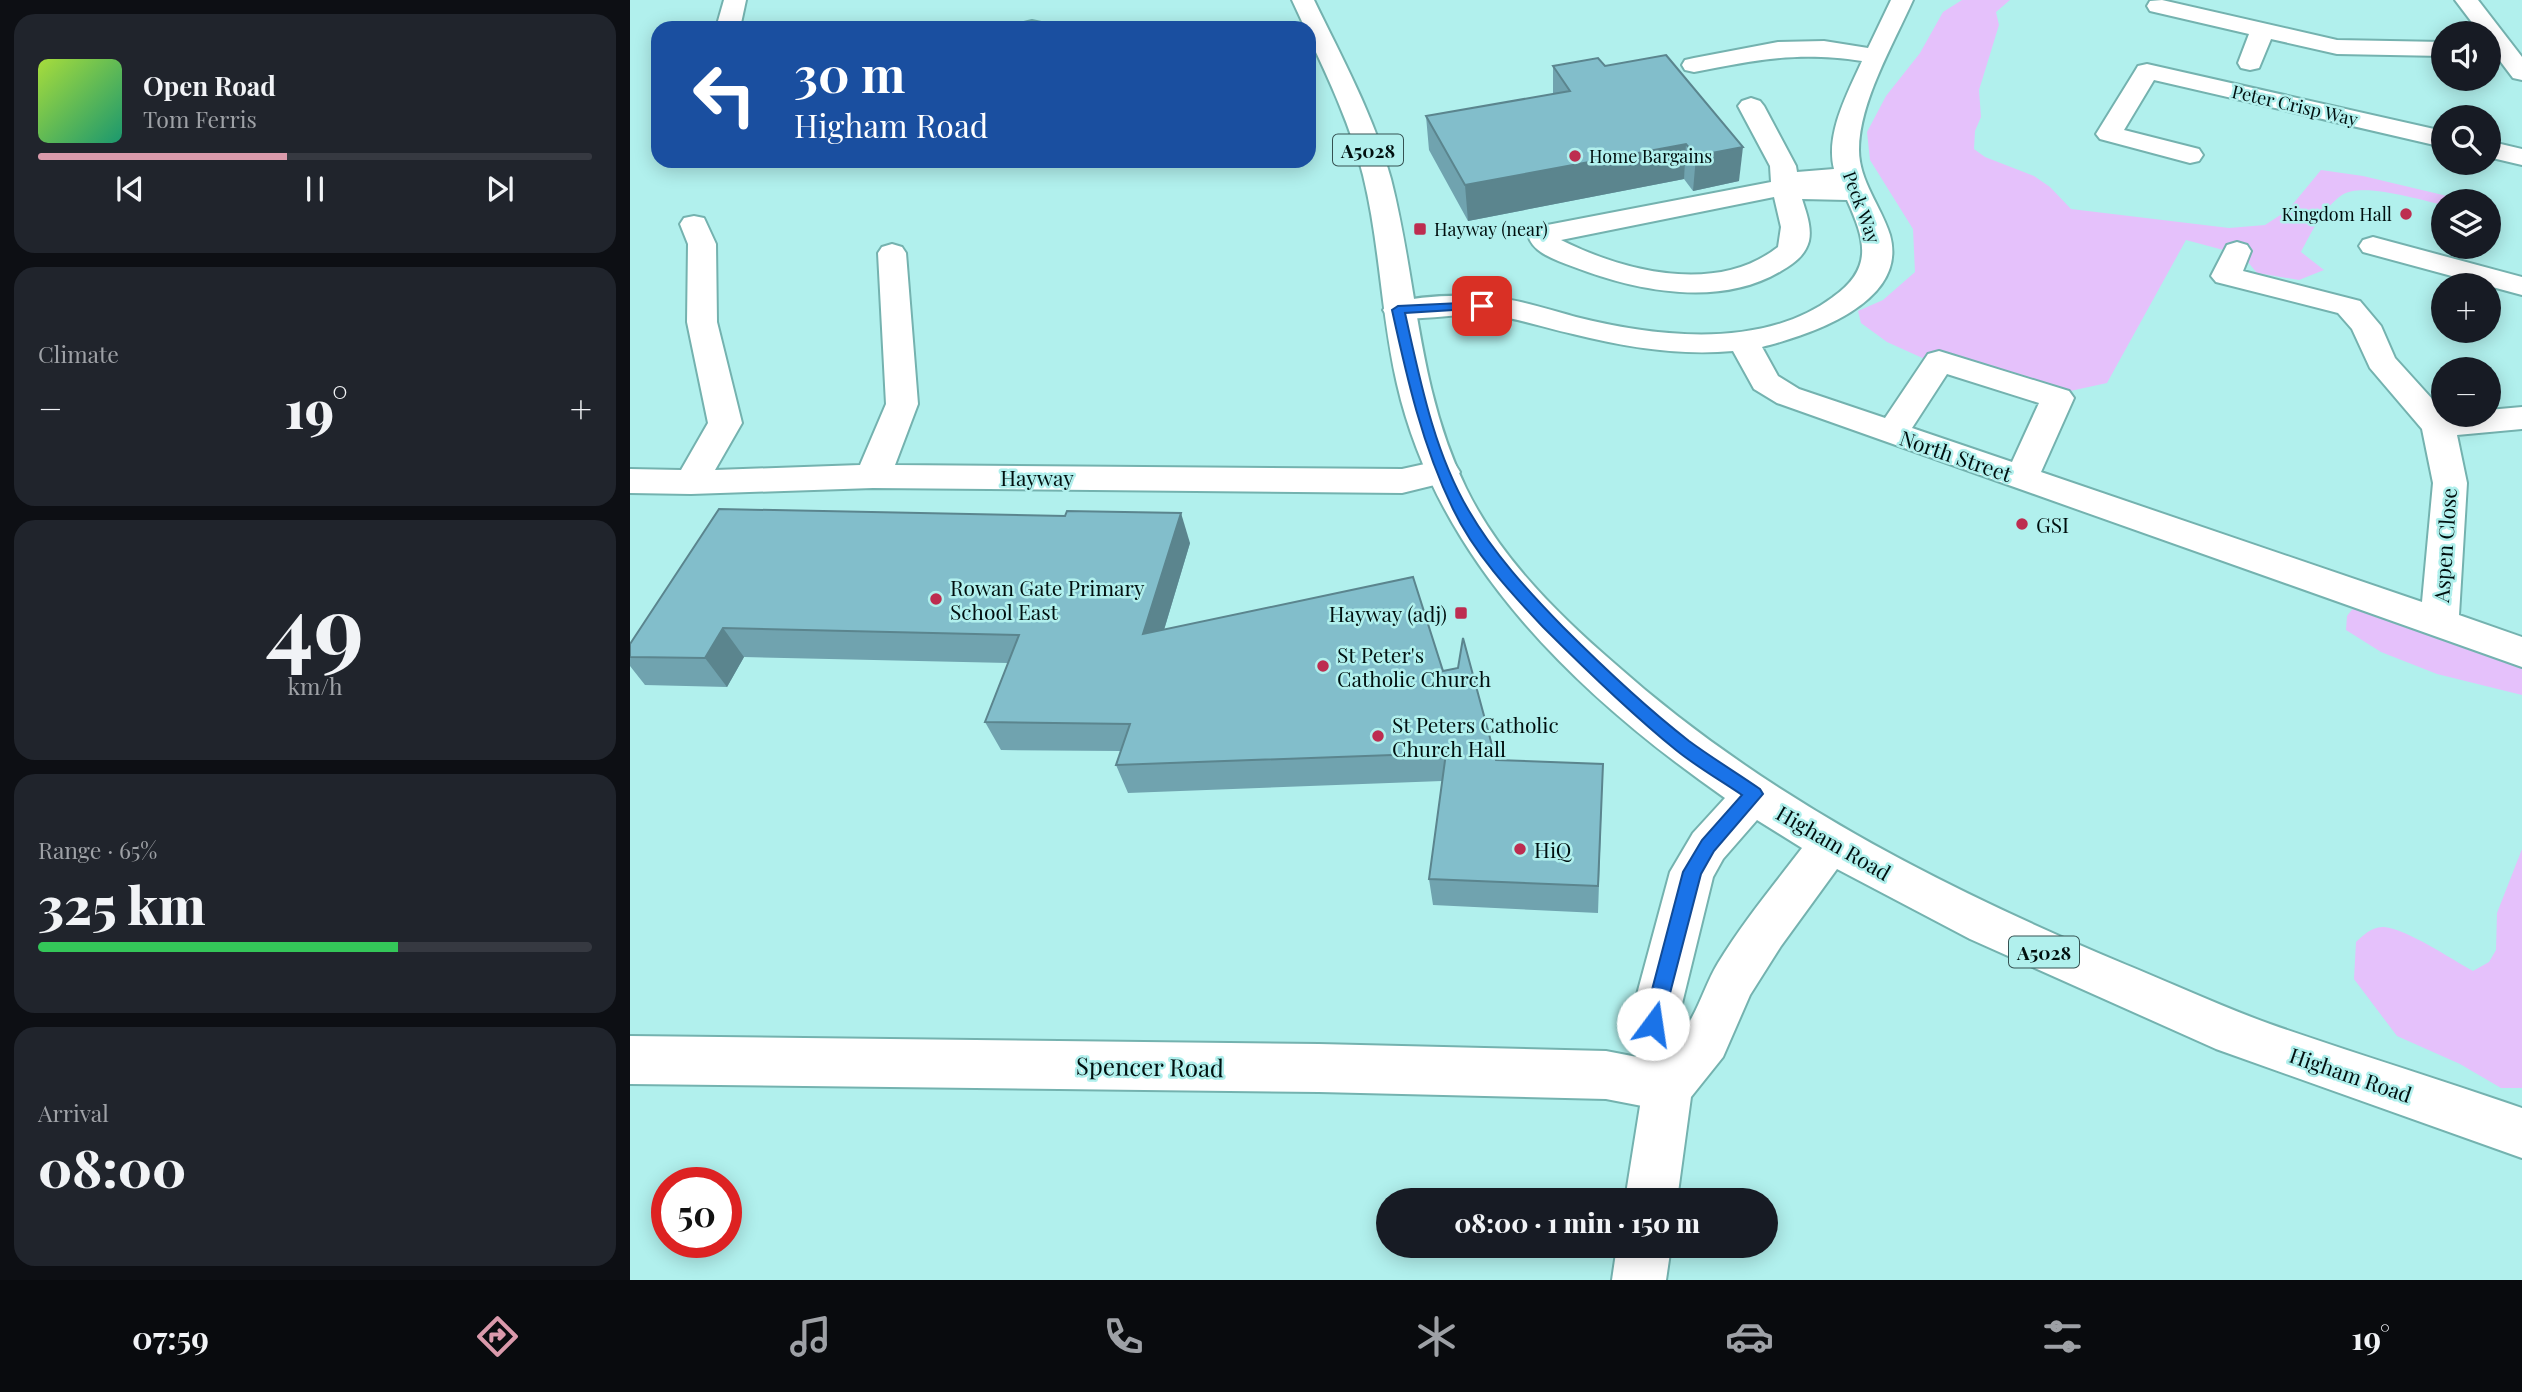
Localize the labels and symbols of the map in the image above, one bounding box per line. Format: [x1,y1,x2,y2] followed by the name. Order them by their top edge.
[2230,79,2360,131] street label: Peter Crisp Way
[1333,134,1403,166] road number: A5028
[1589,144,1712,168] place label: Home Bargains
[1567,148,1583,164] marker: Home Bargains
[1838,168,1886,246] street label: Peck Way
[2281,202,2392,226] place label: Kingdom Hall
[2398,206,2414,222] marker: Kingdom Hall
[1434,217,1548,241] place label: Hayway (near)
[1412,221,1428,237] marker: Hayway (near)
[1452,276,1512,336] pin
[1896,423,2016,487] street label: North Street
[1000,463,1074,491] street label: Hayway
[2426,487,2462,604] street label: Aspen Close
[2036,510,2069,538] place label: GSI
[2014,516,2030,532] marker: GSI
[950,573,1145,625] place label: Rowan Gate Primary School East
[928,591,944,607] marker: Rowan Gate Primary School East
[1329,599,1447,627] place label: Hayway (adj)
[1453,605,1469,621] marker: Hayway (adj)
[1337,640,1492,692] place label: St Peter's Catholic Church
[1315,658,1331,674] marker: St Peter's Catholic Church
[1392,710,1559,762] place label: St Peters Catholic Church Hall
[1370,728,1386,744] marker: St Peters Catholic Church Hall
[1772,798,1896,886] street label: Higham Road
[1534,835,1573,863] place label: HiQ
[1512,841,1528,857] marker: HiQ
[2009,936,2079,968] road number: A5028
[1616,987,1690,1061] position arrow
[2286,1040,2416,1108] street label: Higham Road
[1076,1049,1224,1083] street label: Spencer Road
[651,1167,742,1258] speed limit sign: 50

